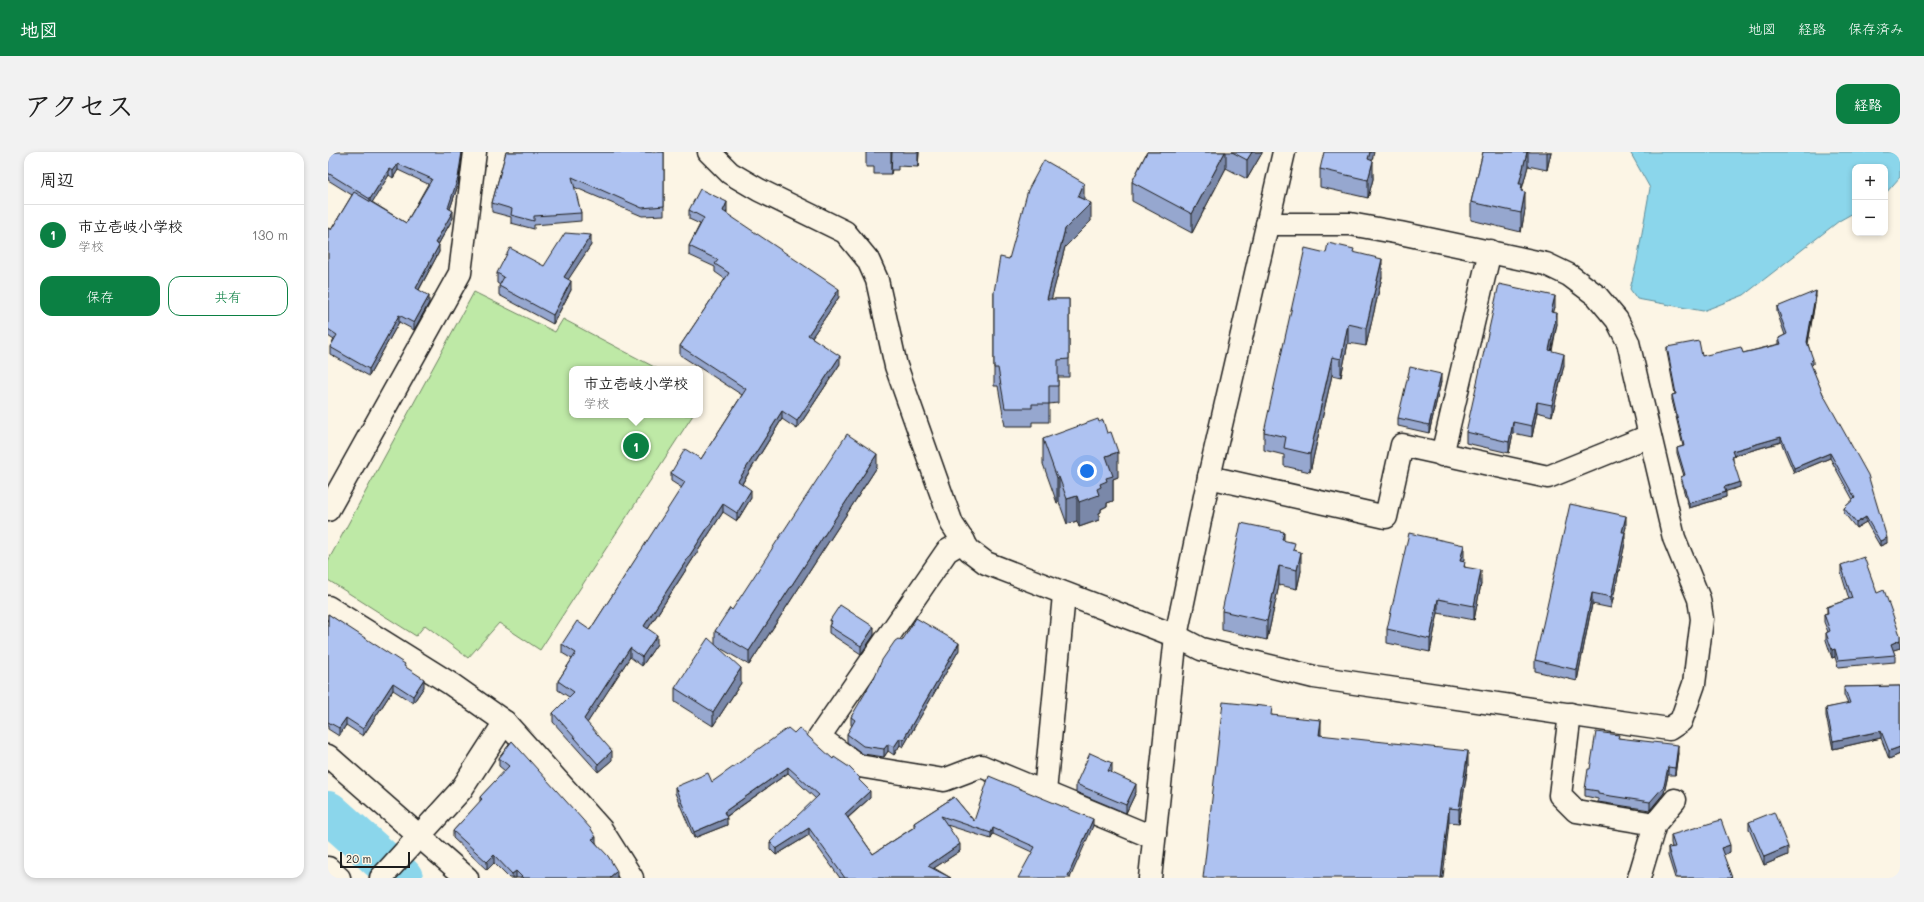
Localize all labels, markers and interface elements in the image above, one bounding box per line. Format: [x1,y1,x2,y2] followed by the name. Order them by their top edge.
[20,17,58,42] text: 地図
[1748,19,1776,38] text: 地図
[1798,19,1826,38] text: 経路
[1848,19,1904,38] text: 保存済み
[1836,84,1900,124] button: 経路
[24,87,134,123] text: アクセス
[1852,164,1888,236] map controls
[1852,164,1888,200] button: +
[40,168,74,190] text: 周辺
[1852,200,1888,236] button: −
[78,216,183,236] text: 市立壱岐小学校
[50,226,56,243] text: 1
[252,226,288,243] text: 130 m
[78,237,104,254] text: 学校
[40,276,160,316] button: 保存
[168,276,288,316] button: 共有
[569,366,703,418] popup
[583,373,689,393] text: 市立壱岐小学校
[583,394,610,411] text: 学校
[623,431,649,461] pin: 1
[1077,461,1097,481] your location
[340,850,410,869] scale bar
[346,851,371,866] text: 20 m

